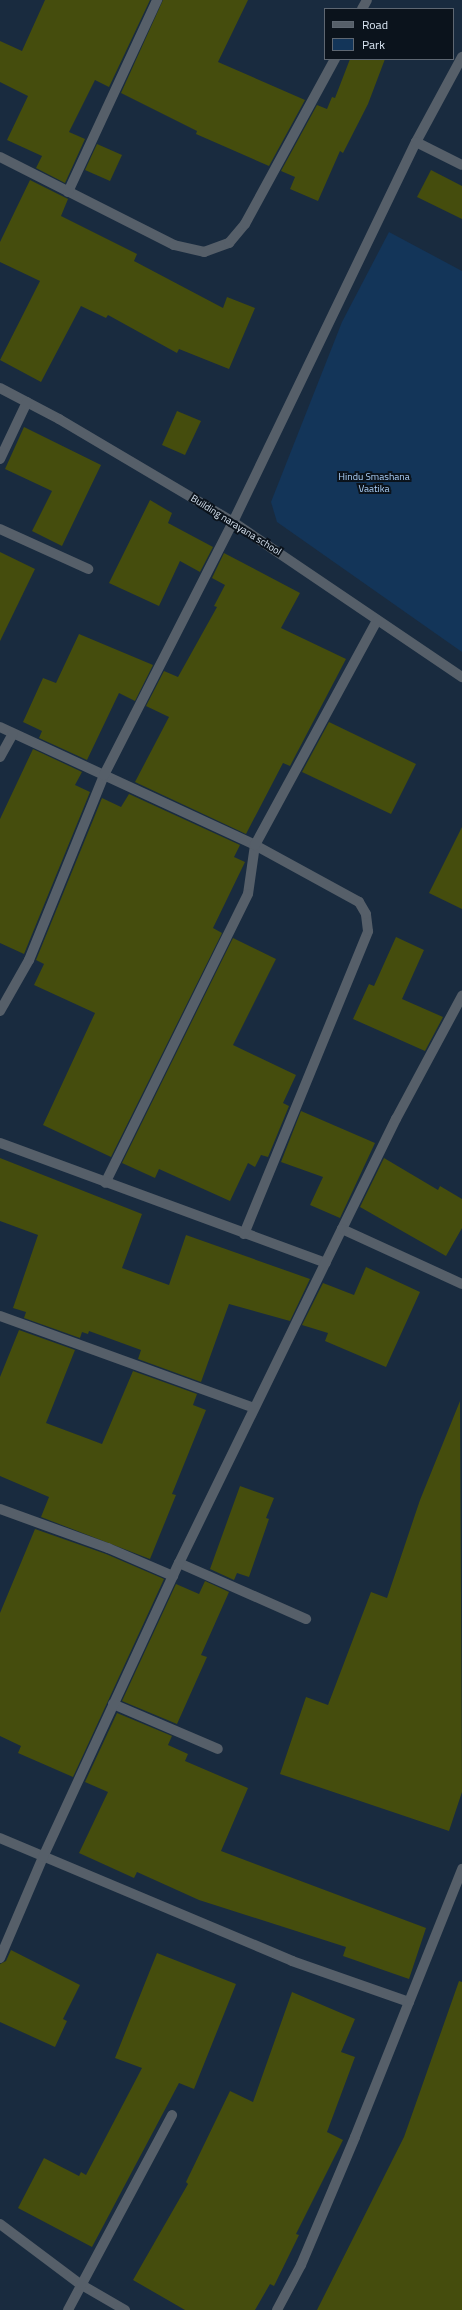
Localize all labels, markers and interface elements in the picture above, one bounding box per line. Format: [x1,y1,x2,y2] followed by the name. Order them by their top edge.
[324,8,454,60] legend
[362,15,388,34] text: Road
[362,35,385,54] text: Park
[338,470,410,494] park label: Hindu Smashana Vaatika
[188,492,284,558] street label: Building narayana school

